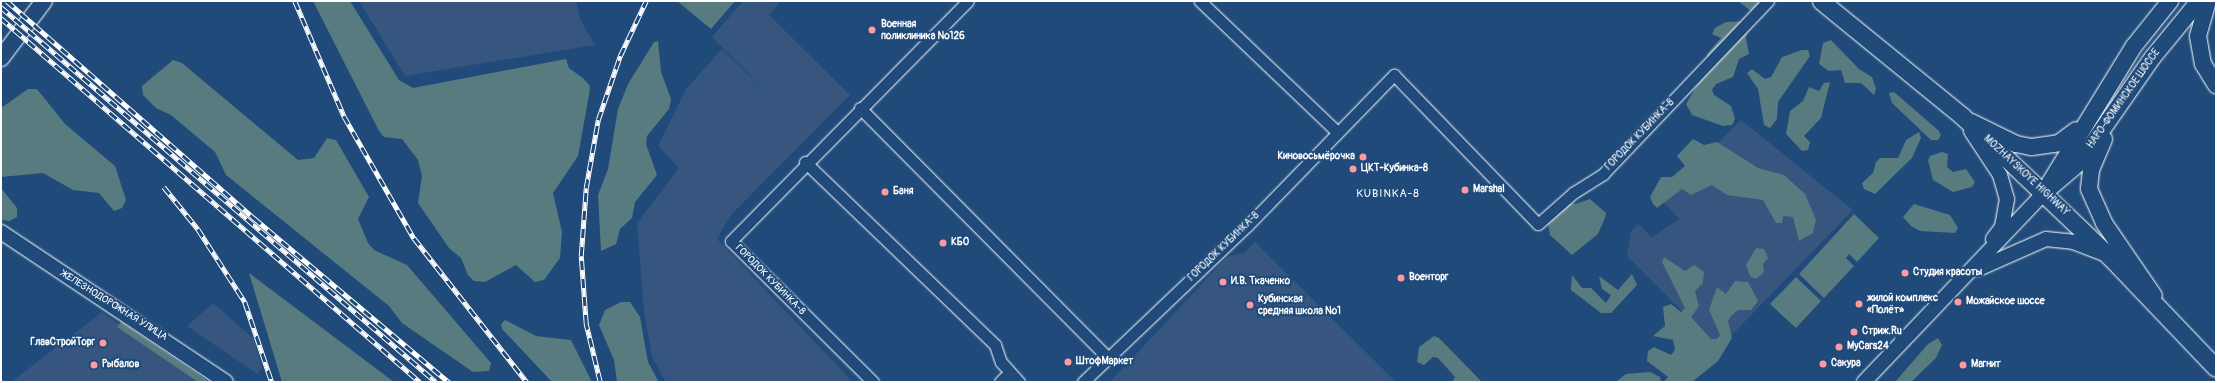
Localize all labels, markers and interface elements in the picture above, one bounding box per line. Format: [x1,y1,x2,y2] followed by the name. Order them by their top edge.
[881,18,965,42] place label: Военная поликлиника №126
[866,24,878,36] marker: Военная поликлиника №126
[2085,47,2163,151] street label: НАРО-ФОМИНСКОЕ ШОССЕ
[1603,97,1677,173] street label: ГОРОДОК КУБИНКА-8
[1981,133,2071,219] street label: MOZHAYSKOYE HIGHWAY
[1278,151,1355,163] place label: Киновосьмёрочка
[1358,152,1368,162] marker: Киновосьмёрочка
[1361,163,1428,175] place label: ЦКТ-Кубинка-8
[1348,164,1358,174] marker: ЦКТ-Кубинка-8
[1473,184,1505,196] place label: Marshal
[1460,185,1470,195] marker: Marshal
[893,186,913,198] place label: Баня
[880,187,890,197] marker: Баня
[1356,187,1420,201] district label: KUBINKA-8
[1186,210,1262,284] street label: ГОРОДОК КУБИНКА-8
[951,237,969,249] place label: КБО
[938,238,948,248] marker: КБО
[732,242,808,318] street label: ГОРОДОК КУБИНКА-8
[1913,267,1982,279] place label: Студия красоты
[59,268,169,344] street label: ЖЕЛЕЗНОДОРОЖНАЯ УЛИЦА
[1900,268,1910,278] marker: Студия красоты
[1409,272,1448,284] place label: Военторг
[1396,273,1406,283] marker: Военторг
[1231,276,1290,288] place label: И.В. Ткаченко
[1218,277,1228,287] marker: И.В. Ткаченко
[1867,292,1938,316] place label: жилой комплекс «Полёт»
[1258,293,1341,316] place label: Кубинская средняя школа №1
[1966,296,2045,308] place label: Можайское шоссе
[1953,297,1963,307] marker: Можайское шоссе
[1854,299,1864,309] marker: жилой комплекс «Полёт»
[1245,300,1255,310] marker: Кубинская средняя школа №1
[1862,326,1902,338] place label: Стриж.Ru
[1849,327,1859,337] marker: Стриж.Ru
[30,337,95,349] place label: ГлавСтройТорг
[98,338,108,348] marker: ГлавСтройТорг
[1847,341,1889,353] place label: MyCars24
[1834,342,1844,352] marker: MyCars24
[1076,356,1133,368] place label: ШтофМаркет
[1063,357,1073,367] marker: ШтофМаркет
[1831,358,1861,370] place label: Сакура
[102,359,139,371] place label: Рыбалов
[1818,359,1828,369] marker: Сакура
[1971,359,2001,371] place label: Магнит
[89,360,99,370] marker: Рыбалов
[1958,360,1968,370] marker: Магнит

